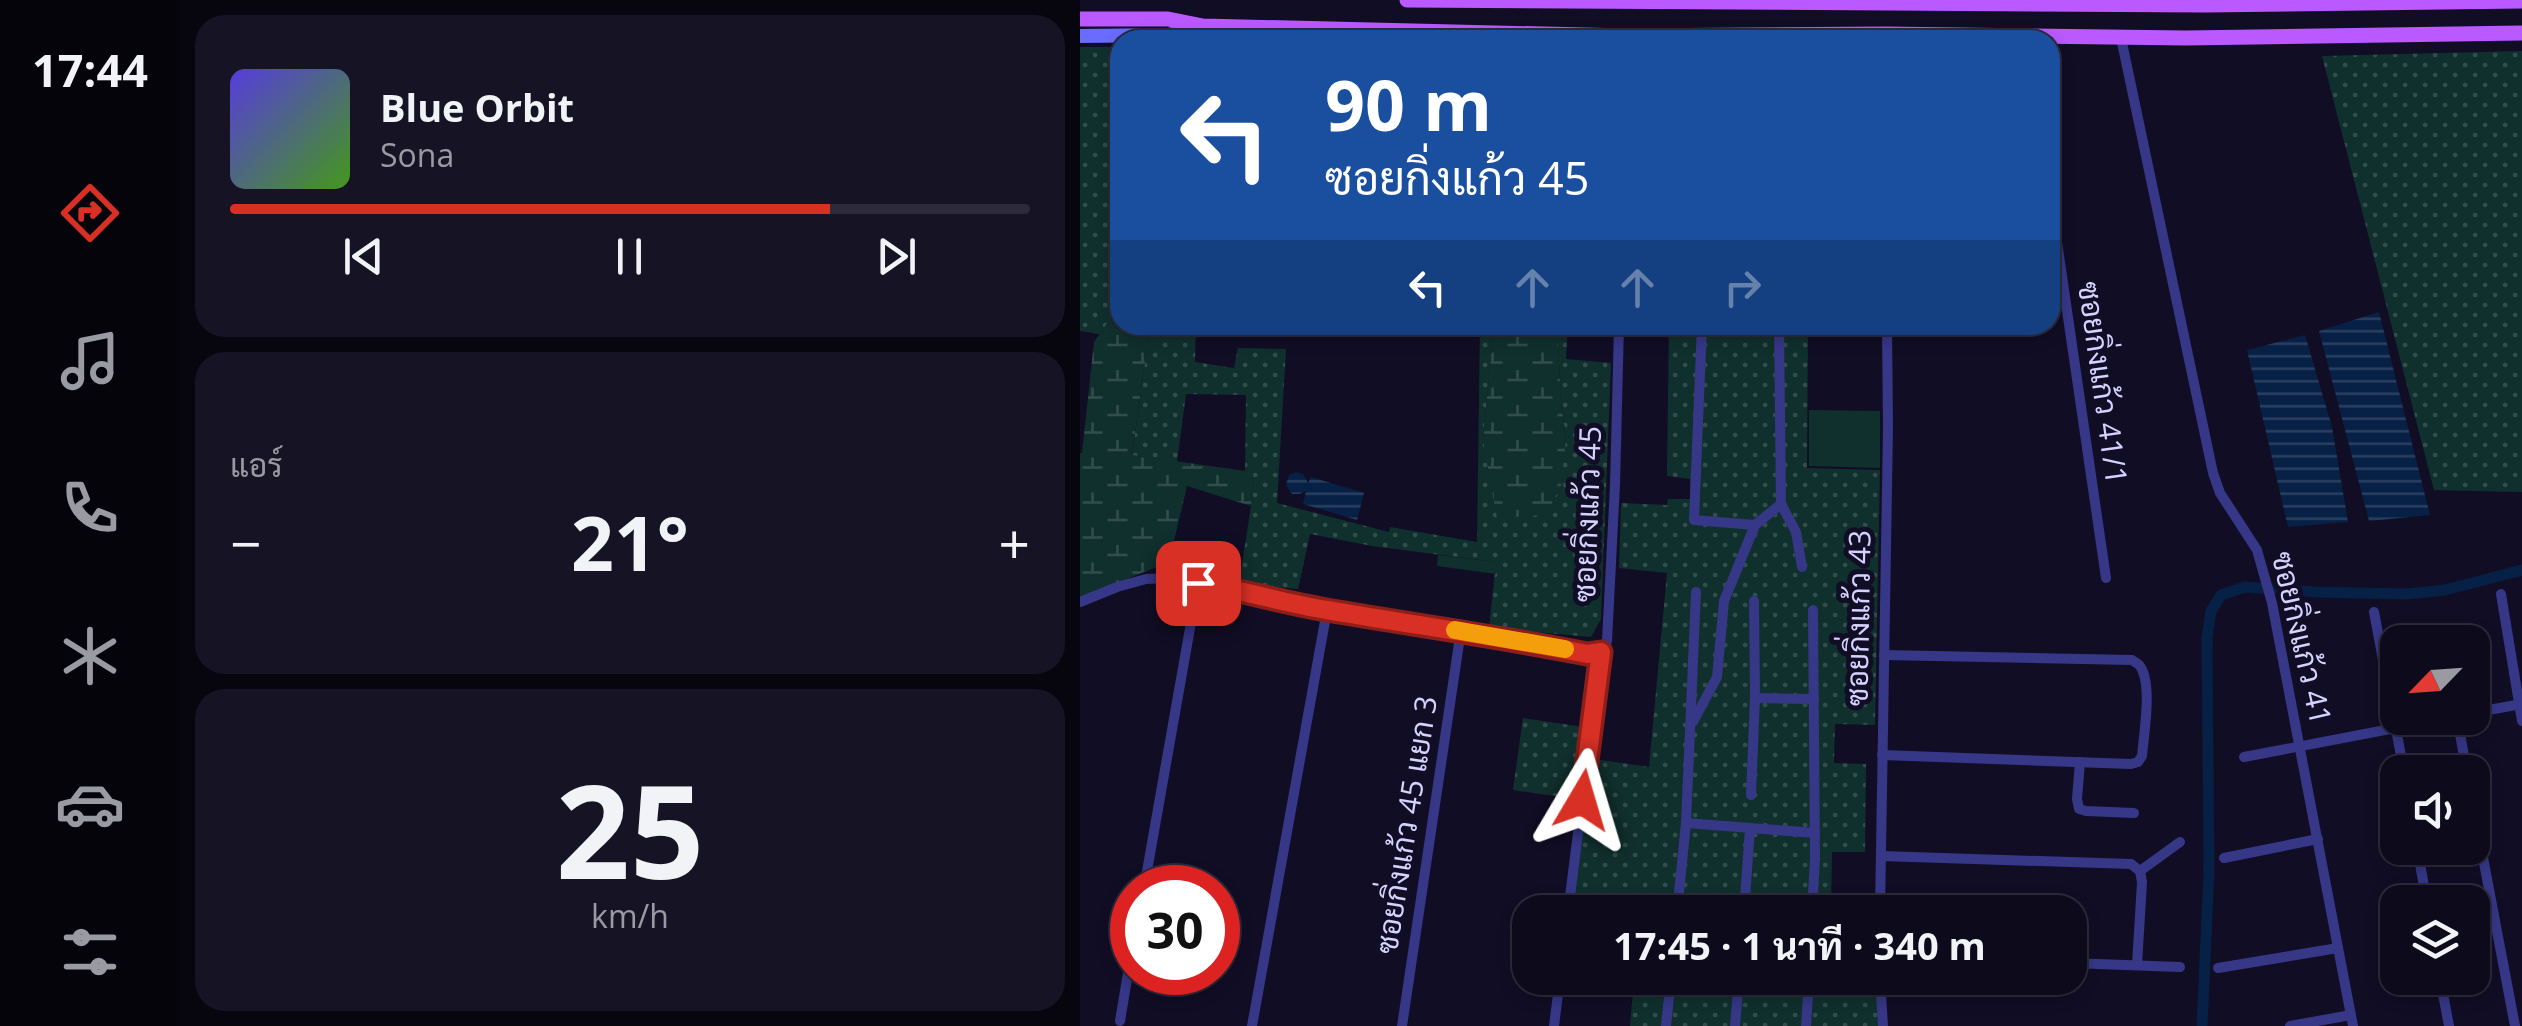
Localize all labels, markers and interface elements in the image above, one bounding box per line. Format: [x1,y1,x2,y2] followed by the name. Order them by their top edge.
[32,39,148,100] text: 17:44
[1325,56,1492,152] text: 90 m
[1160,70,1290,200] icon: left
[380,81,574,133] text: Blue Orbit
[380,133,454,176] text: Sona
[1325,147,1589,208] text: ซอยกิ่งแก้ว 45
[55,178,125,248] icon: directions
[336,229,391,284] icon: previous
[602,229,657,284] icon: pause
[869,229,924,284] icon: next
[1400,260,1455,315] icon: left
[1505,260,1560,315] icon: ahead
[1610,260,1665,315] icon: ahead
[1715,260,1770,315] icon: right
[2069,278,2141,487] street label: ซอยกิ่งแก้ว 41/1
[55,326,125,396] icon: music
[1560,425,1610,603] street label: ซอยกิ่งแก้ว 45
[230,443,283,486] text: แอร์
[55,473,125,543] icon: phone
[571,491,689,593] text: 21°
[230,505,261,580] text: −
[999,505,1030,580] text: +
[1833,529,1880,706] street label: ซอยกิ่งแก้ว 43
[1156,541,1241,626] pin
[2263,547,2345,728] street label: ซอยกิ่งแก้ว 41
[1171,556,1226,611] icon: arrive
[55,621,125,691] icon: climate
[2380,625,2490,735] north arrow
[2380,625,2490,995] map controls
[1362,692,1446,957] street label: ซอยกิ่งแก้ว 45 แยก 3
[556,740,704,917] text: 25
[1530,748,1634,852] position arrow
[2380,755,2490,865] button: sound
[55,769,125,839] icon: car
[1110,865,1240,995] speed limit sign: 30
[2380,885,2490,995] button: layers
[591,894,669,937] text: km/h
[55,917,125,987] icon: filters
[1613,919,1986,971] text: 17:45 · 1 นาที · 340 m

